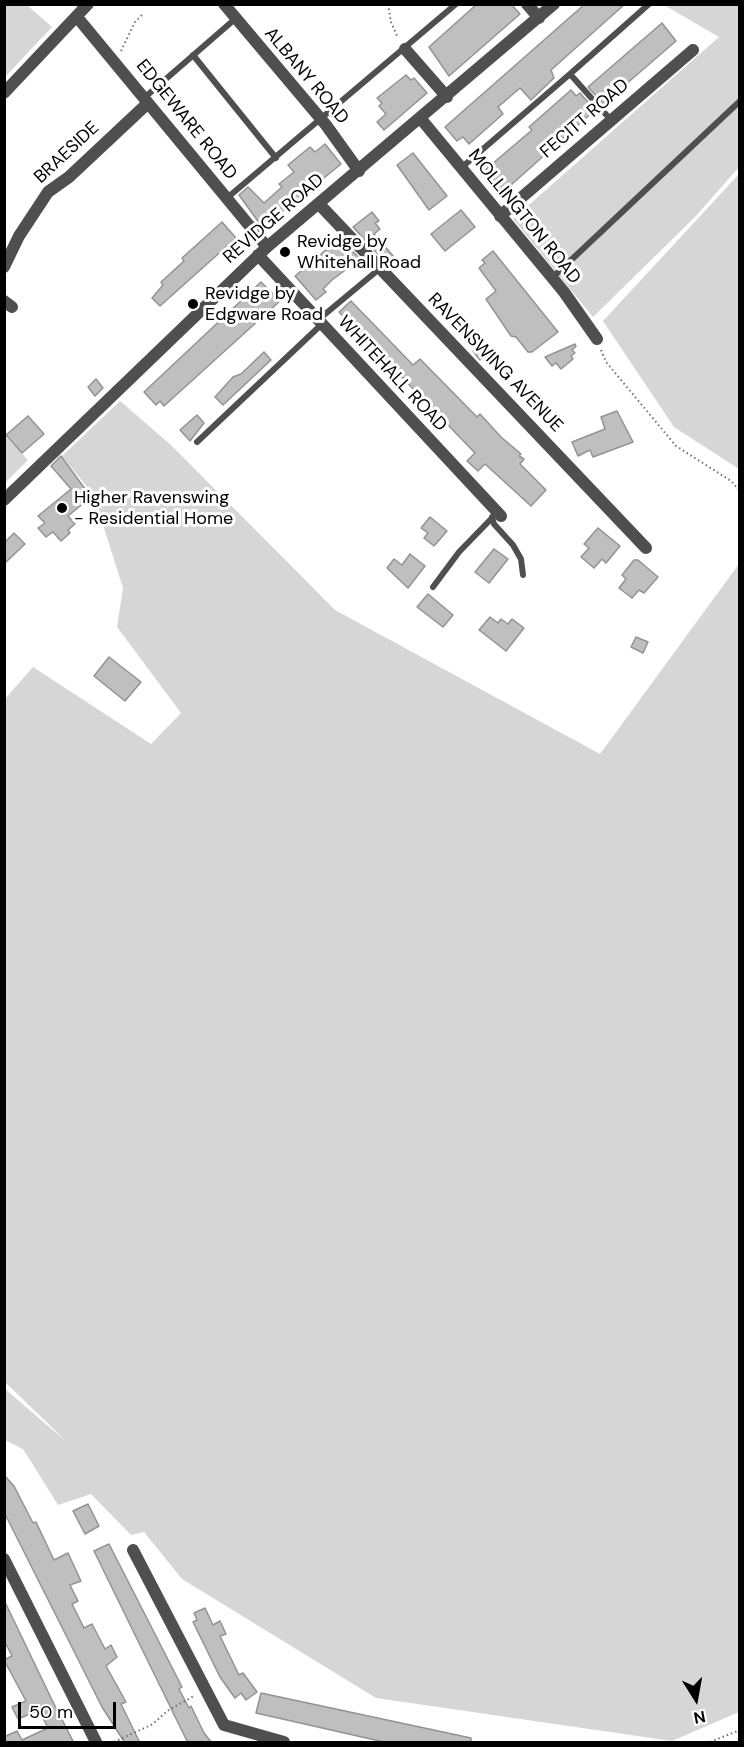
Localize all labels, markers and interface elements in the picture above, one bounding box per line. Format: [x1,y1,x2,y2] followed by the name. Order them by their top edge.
[259,23,353,129] street label: ALBANY ROAD
[131,56,241,184] street label: EDGEWARE ROAD
[536,75,634,163] street label: FECITT ROAD
[30,118,104,188] street label: BRAESIDE
[463,145,585,289] street label: MOLLINGTON ROAD
[219,169,329,269] street label: REVIDGE ROAD
[297,231,421,274] place label: Revidge by Whitehall Road
[278,245,292,259] marker: Revidge by Whitehall Road
[205,283,323,326] place label: Revidge by Edgware Road
[423,289,567,437] street label: RAVENSWING AVENUE
[186,297,200,311] marker: Revidge by Edgware Road
[333,312,451,436] street label: WHITEHALL ROAD
[74,487,233,530] place label: Higher Ravenswing - Residential Home
[55,501,69,515] marker: Higher Ravenswing - Residential Home
[666,1669,726,1729] north arrow
[21,1690,118,1728] scale bar
[29,1700,73,1724] text: 50 m
[692,1706,707,1729] text: N

